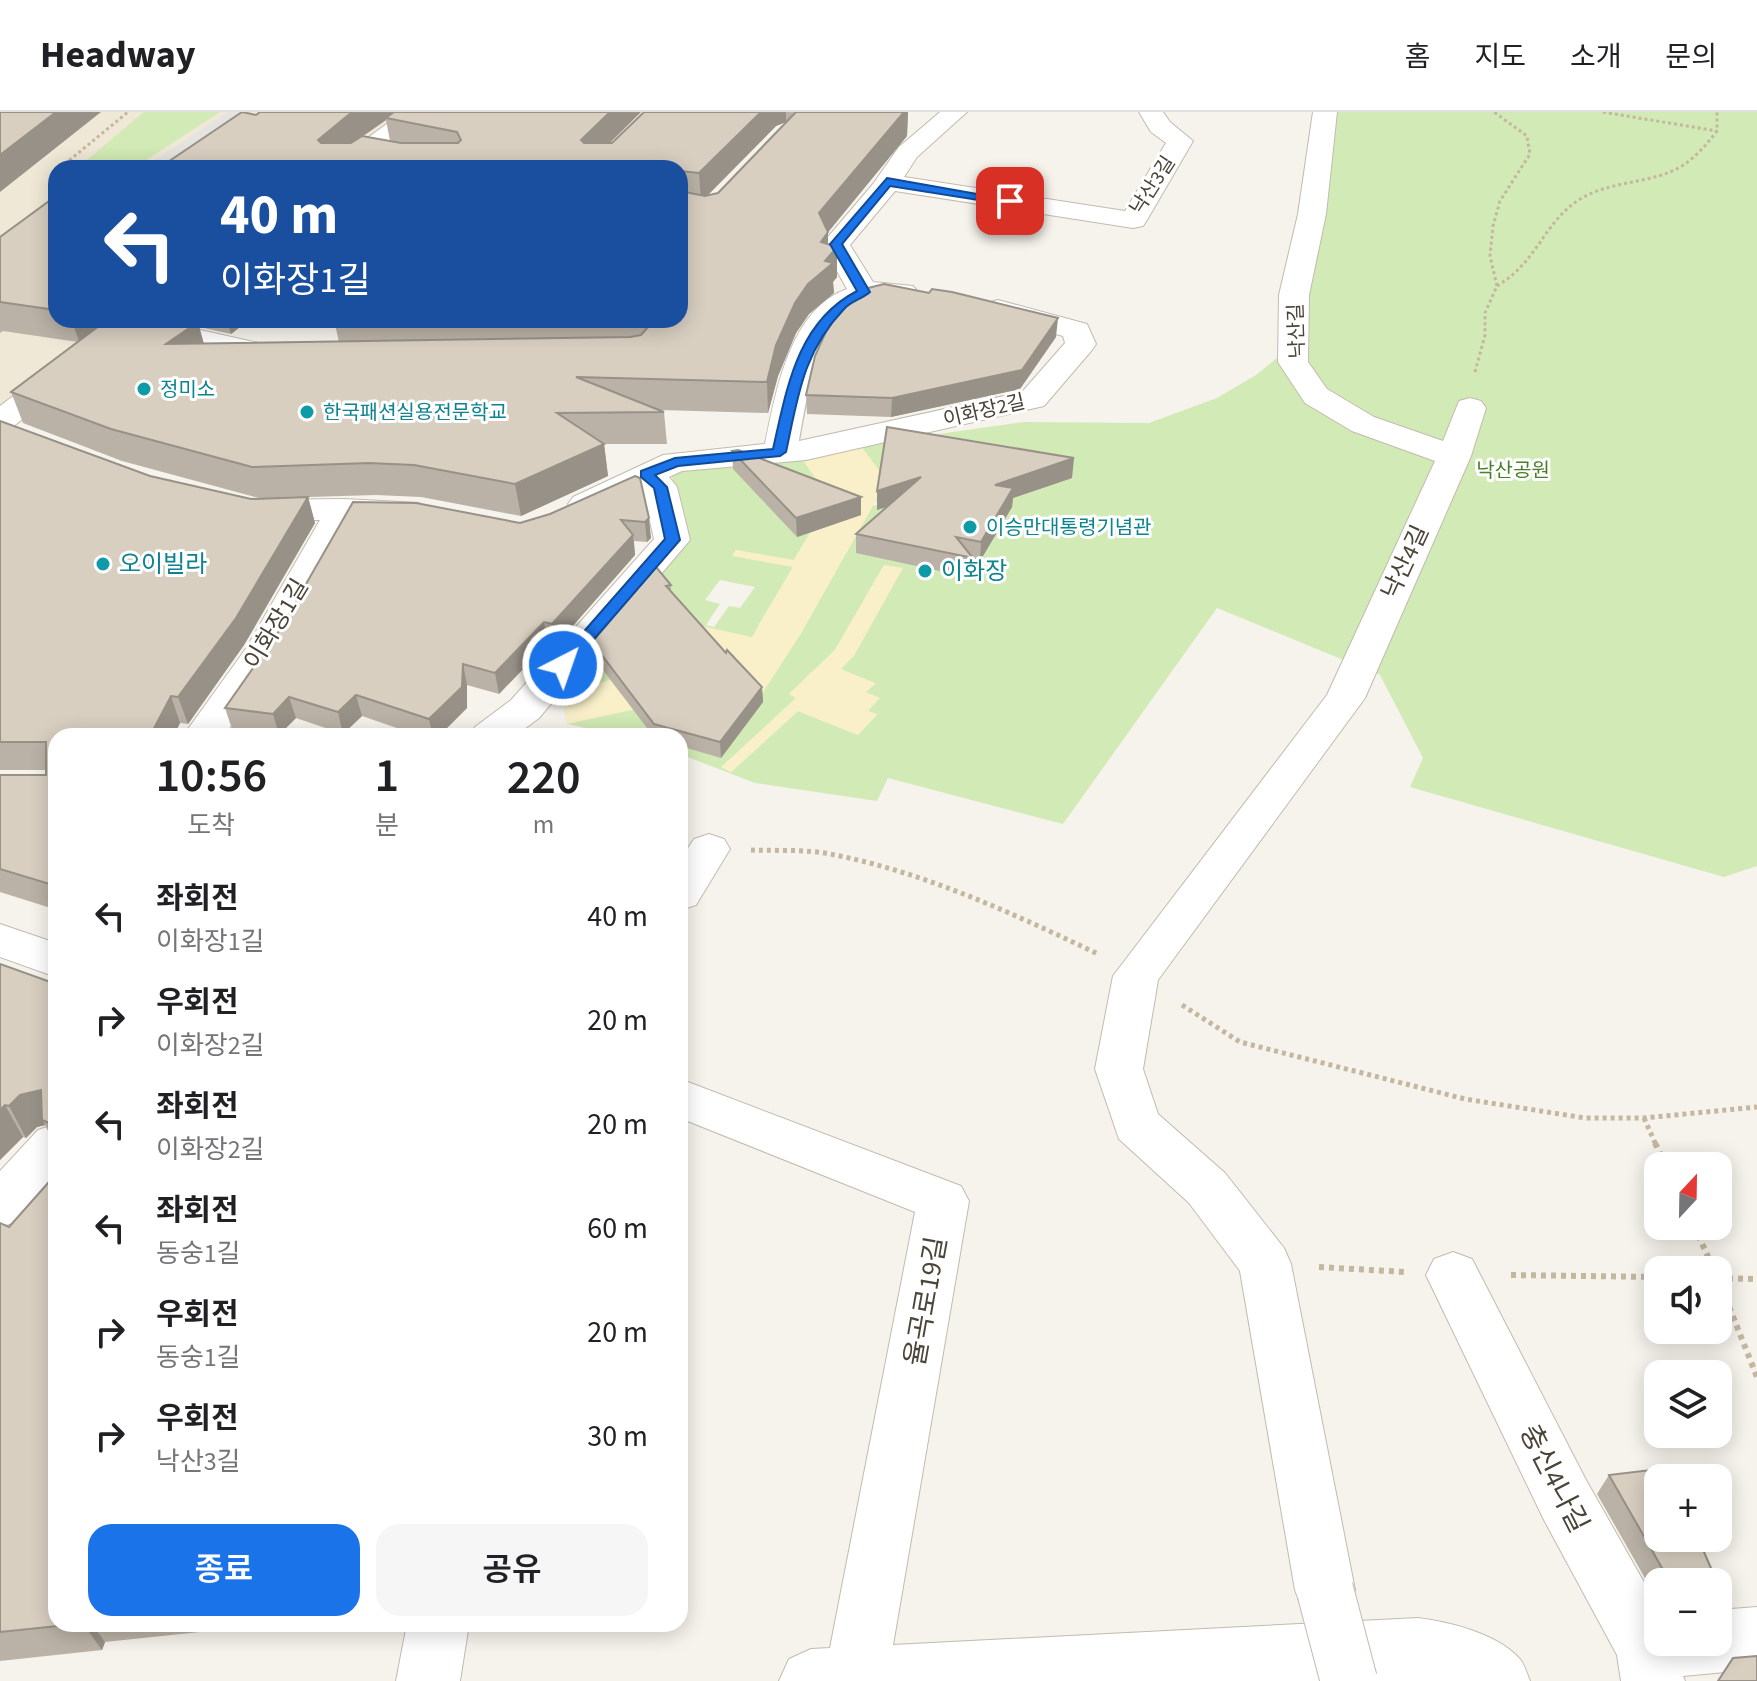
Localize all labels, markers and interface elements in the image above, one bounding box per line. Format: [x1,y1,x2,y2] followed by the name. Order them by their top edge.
[40,28,196,82] text: Headway
[1405,37,1430,77] text: 홈
[1474,37,1526,77] text: 지도
[1570,37,1621,77] text: 소개
[1665,37,1717,77] text: 문의
[1123,151,1182,220] street label: 낙산3길
[976,167,1044,235] pin
[220,176,338,255] text: 40 m
[988,179,1032,223] icon: arrive
[88,192,192,296] icon: left
[220,255,370,306] text: 이화장1길
[1282,303,1312,359] street label: 낙산길
[160,376,215,404] place label: 정미소
[135,380,153,398] marker: 정미소
[940,388,1028,434] street label: 이화장2길
[323,399,507,427] place label: 한국패션실용전문학교
[298,403,316,421] marker: 한국패션실용전문학교
[1476,457,1550,485] park label: 낙산공원
[986,514,1152,542] place label: 이승만대통령기념관
[961,518,979,536] marker: 이승만대통령기념관
[1373,519,1438,605] street label: 낙산4길
[119,547,207,582] place label: 오이빌라
[941,554,1007,589] place label: 이화장
[94,555,112,573] marker: 오이빌라
[916,562,934,580] marker: 이화장
[236,572,317,676] street label: 이화장1길
[521,623,605,707] position arrow
[155,742,267,810] text: 10:56
[375,742,399,810] text: 1
[507,744,581,812] text: 220
[533,806,554,843] text: m
[187,807,235,844] text: 도착
[375,807,399,844] text: 분
[156,877,239,920] text: 좌회전
[88,894,132,938] icon: left
[587,895,648,938] text: 40 m
[156,923,265,960] text: 이화장1길
[156,981,239,1024] text: 우회전
[88,998,132,1042] icon: right
[587,999,648,1042] text: 20 m
[156,1027,265,1064] text: 이화장2길
[156,1085,239,1128] text: 좌회전
[88,1102,132,1146] icon: left
[587,1103,648,1146] text: 20 m
[156,1131,265,1168] text: 이화장2길
[1644,1152,1732,1240] north arrow
[1644,1152,1732,1656] map controls
[156,1189,239,1232] text: 좌회전
[88,1206,132,1250] icon: left
[587,1207,648,1250] text: 60 m
[895,1233,957,1369] street label: 율곡로19길
[156,1235,241,1272] text: 동숭1길
[1644,1256,1732,1344] button: sound
[156,1293,239,1336] text: 우회전
[88,1310,132,1354] icon: right
[587,1311,648,1354] text: 20 m
[156,1339,241,1376] text: 동숭1길
[1644,1360,1732,1448] button: layers
[156,1397,239,1440] text: 우회전
[88,1414,132,1458] icon: right
[587,1415,648,1458] text: 30 m
[1510,1417,1598,1540] street label: 충신4나길
[156,1443,241,1480] text: 낙산3길
[1644,1464,1732,1552] button: +
[88,1524,360,1616] button: 종료
[376,1524,648,1616] button: 공유
[1644,1568,1732,1656] button: −

